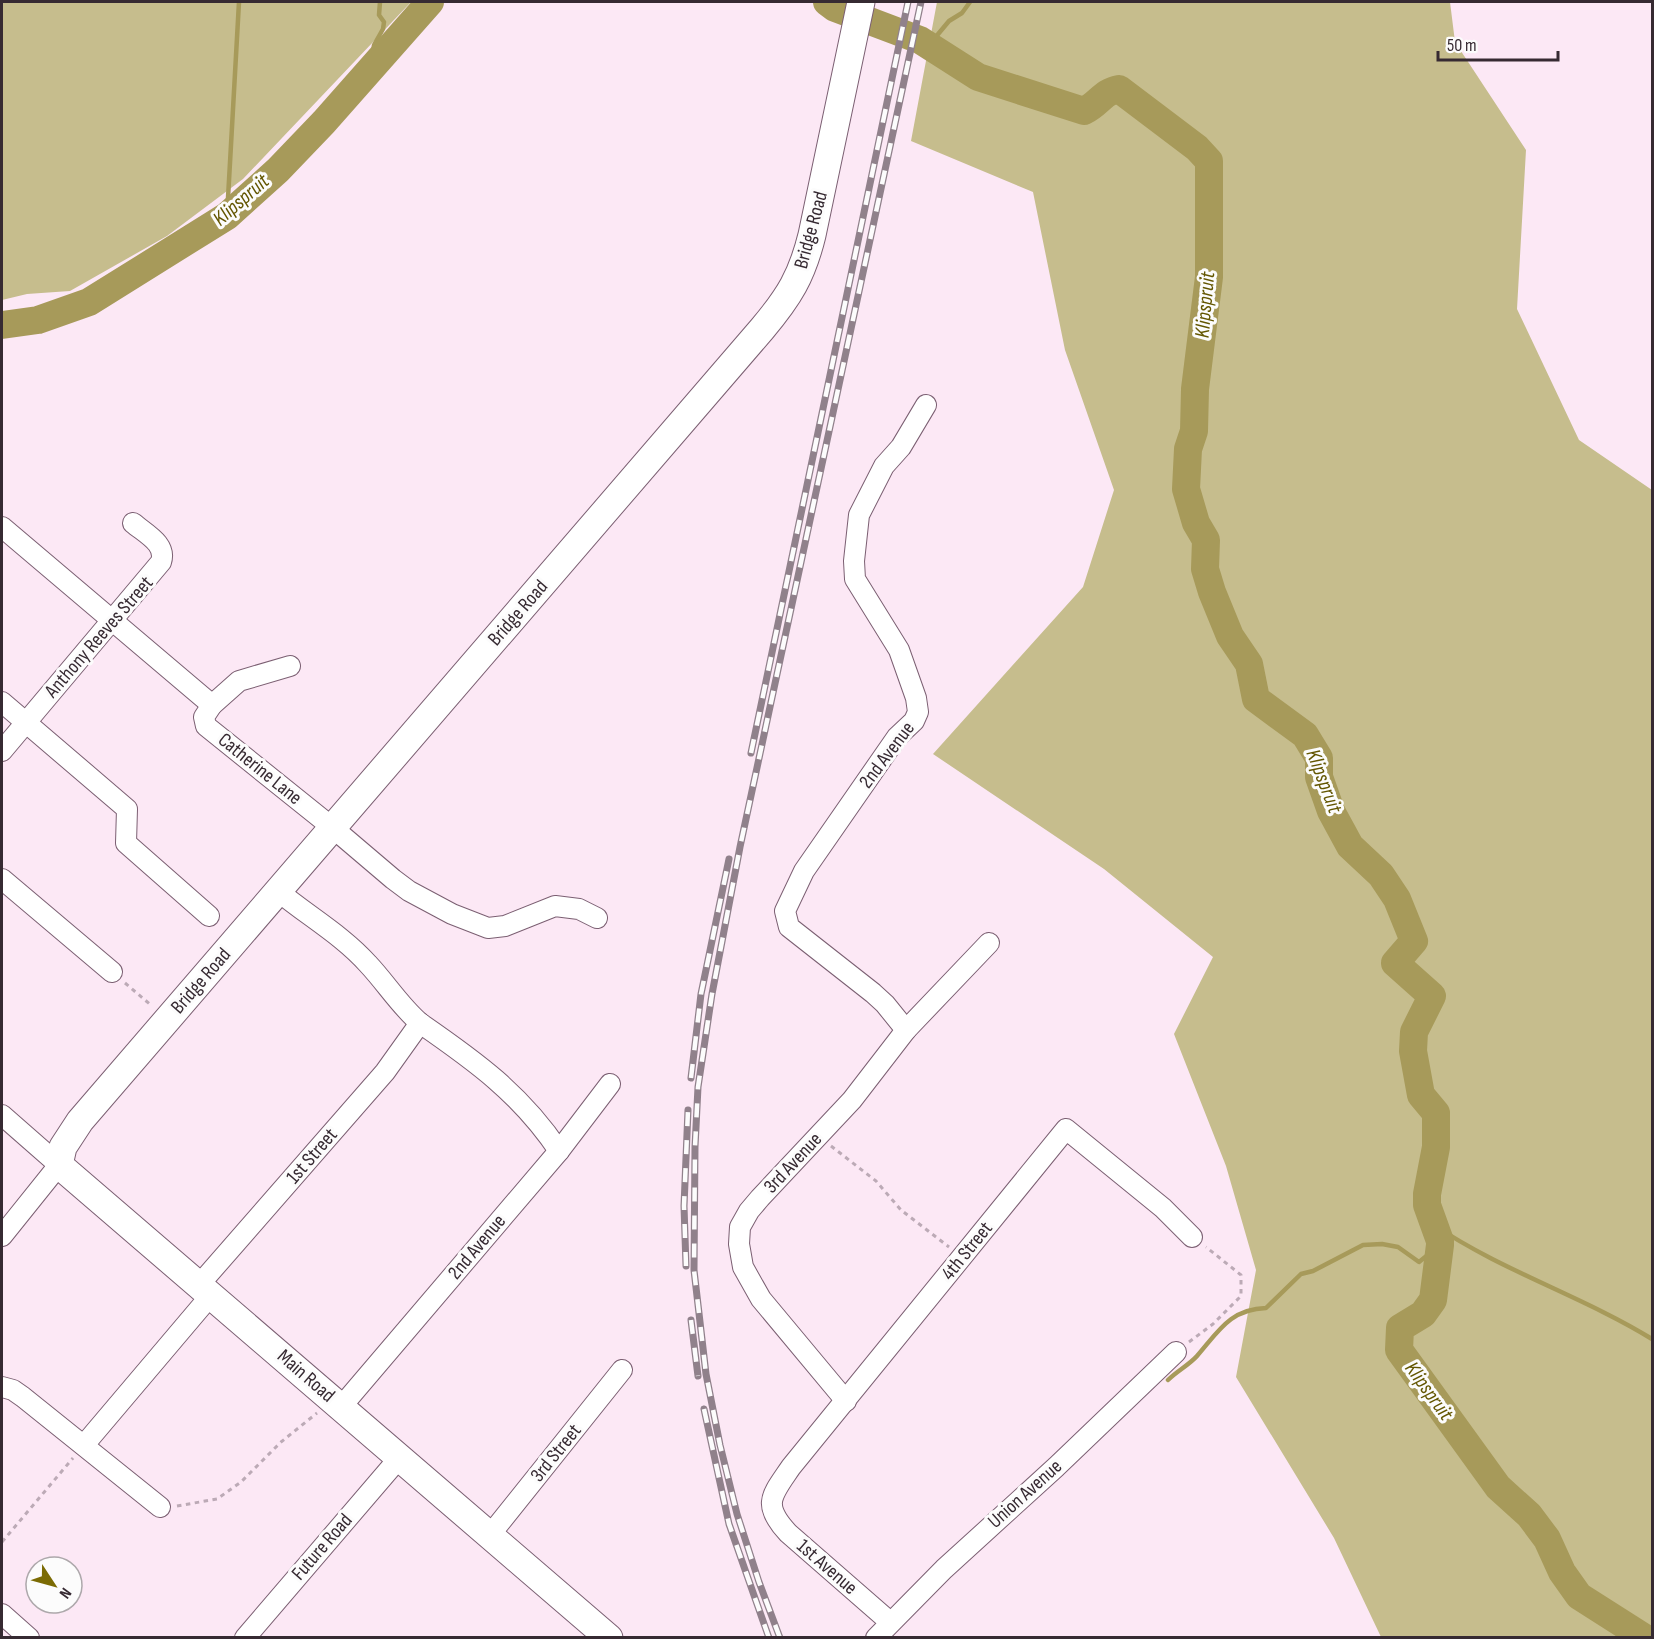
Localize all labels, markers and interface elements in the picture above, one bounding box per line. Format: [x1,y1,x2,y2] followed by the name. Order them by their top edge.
[1438,24,1558,62] scale bar
[1447,35,1477,56] text: 50 m
[208,168,275,231] water label: Klipspruit
[789,189,833,271] street label: Bridge Road
[1190,270,1220,339] water label: Klipspruit
[39,571,158,703] street label: Anthony Reeves Street
[483,575,553,651] street label: Bridge Road
[854,717,920,793] street label: 2nd Avenue
[213,728,307,810] street label: Catherine Lane
[1300,746,1348,817] water label: Klipspruit
[166,943,236,1019] street label: Bridge Road
[281,1123,343,1189] street label: 1st Street
[759,1128,827,1198] street label: 3rd Avenue
[443,1210,511,1284] street label: 2nd Avenue
[936,1217,998,1285] street label: 4th Street
[272,1345,340,1407] street label: Main Road
[1399,1357,1459,1426] water label: Klipspruit
[525,1419,587,1487] street label: 3rd Street
[983,1455,1067,1533] street label: Union Avenue
[287,1509,357,1585] street label: Future Road
[792,1534,862,1600] street label: 1st Avenue
[24,1555,84,1615] north arrow
[55,1584,75,1602] text: N

